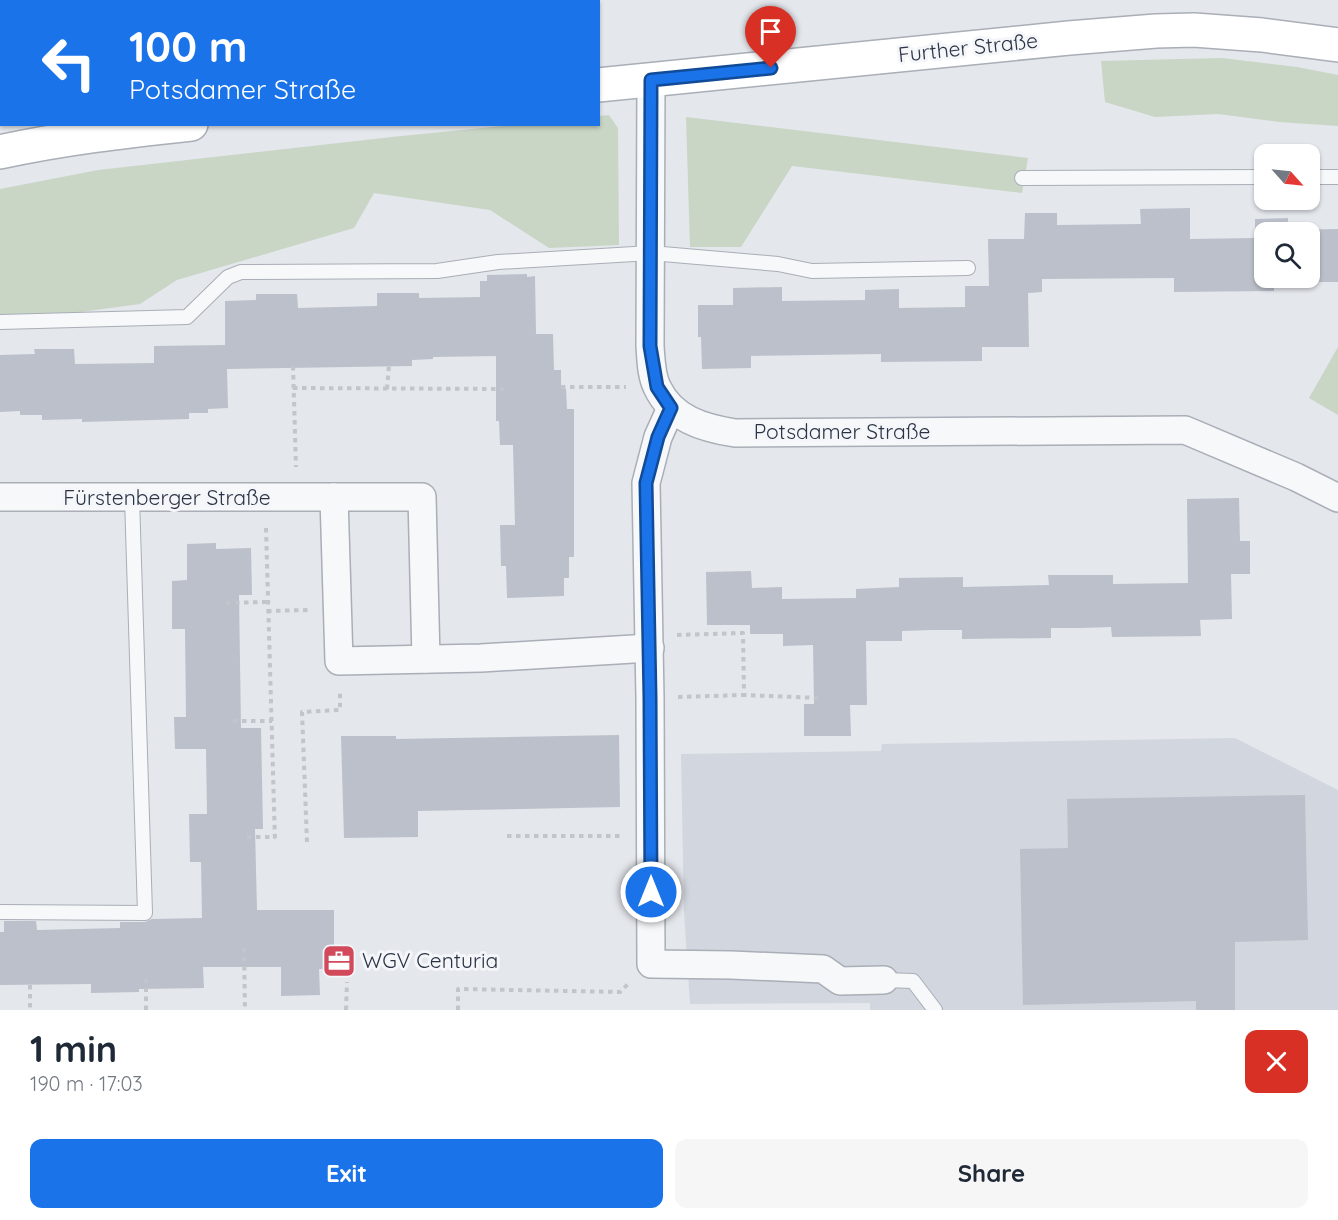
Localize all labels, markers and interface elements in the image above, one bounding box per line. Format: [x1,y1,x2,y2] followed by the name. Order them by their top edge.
[745,6,796,68] pin
[754,15,787,48] icon: arrive
[129,20,247,73] text: 100 m
[30,24,108,102] icon: left
[897,27,1039,67] street label: Further Straße
[129,72,356,106] text: Potsdamer Straße
[1254,144,1320,210] north arrow
[1254,144,1320,288] map controls
[1254,222,1320,288] button: search
[754,418,930,444] street label: Potsdamer Straße
[63,484,271,510] street label: Fürstenberger Straße
[619,860,683,924] position arrow
[321,943,357,979] office icon: WGV Centuria
[362,947,498,973] place label: WGV Centuria
[30,1026,117,1071] text: 1 min
[1245,1030,1308,1093] button: close
[30,1071,143,1096] text: 190 m · 17:03
[30,1139,663,1208] button: Exit
[675,1139,1308,1208] button: Share

